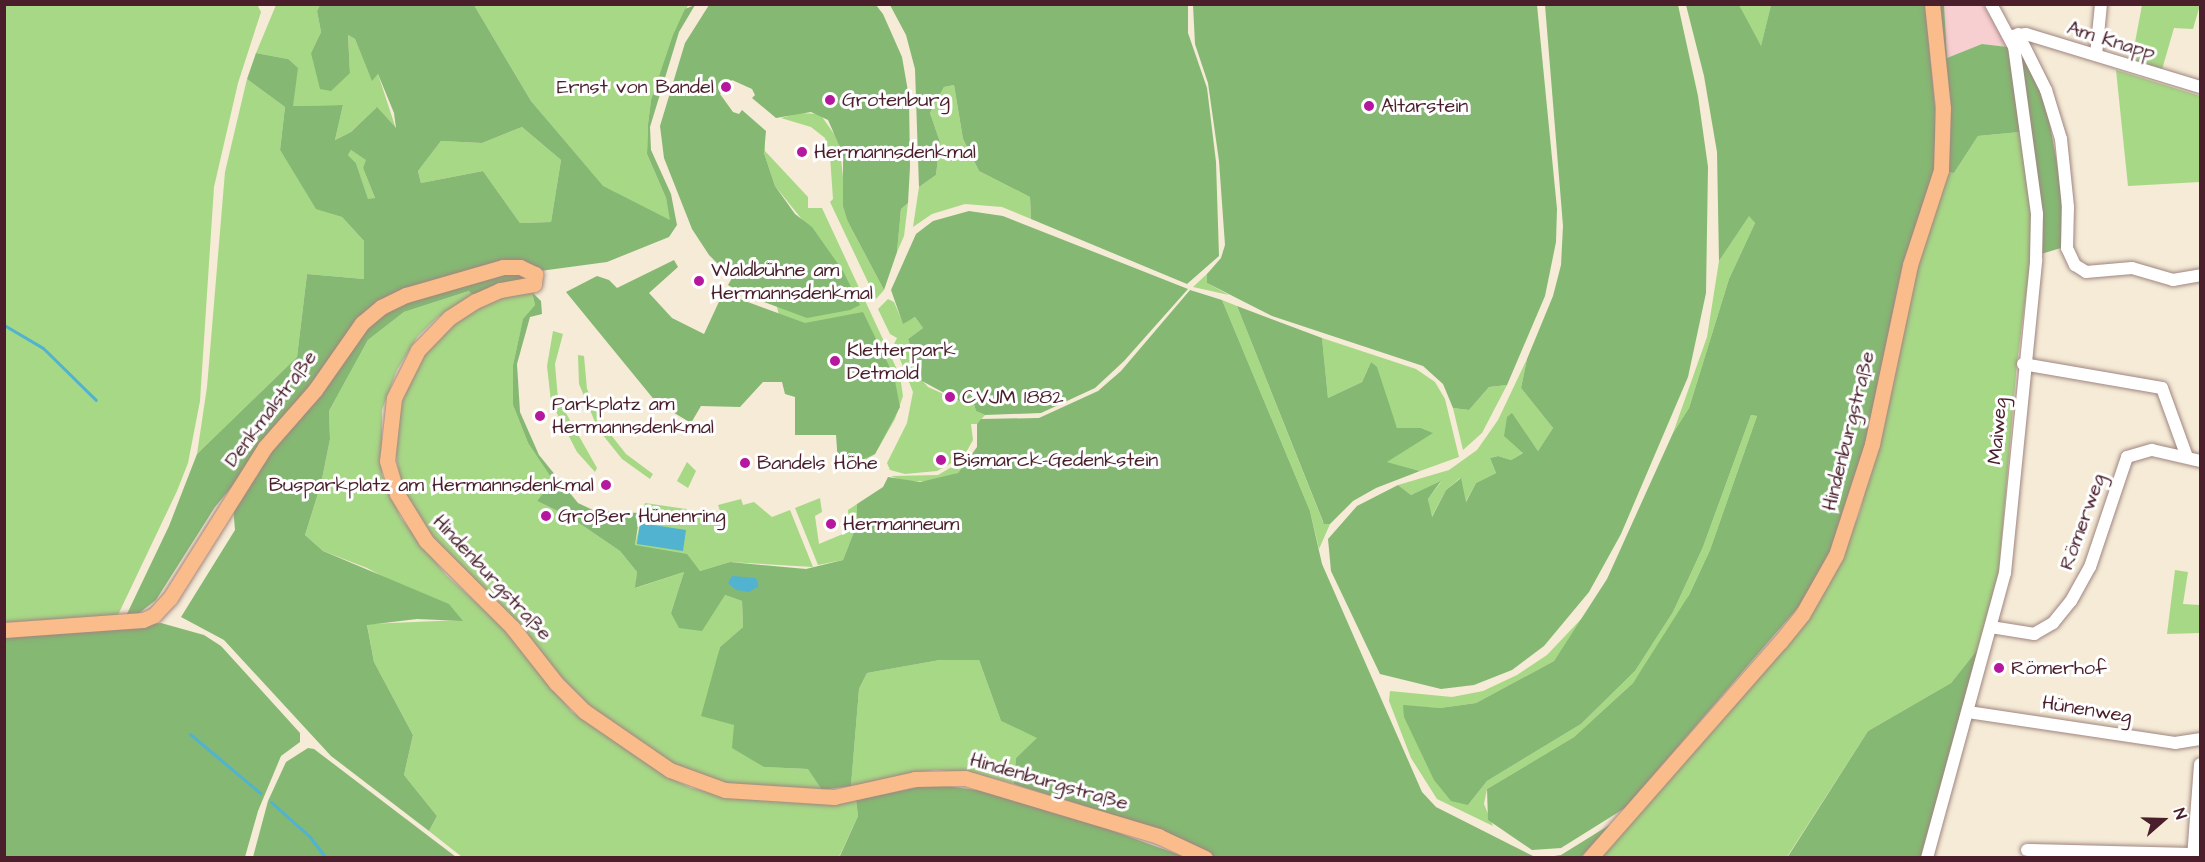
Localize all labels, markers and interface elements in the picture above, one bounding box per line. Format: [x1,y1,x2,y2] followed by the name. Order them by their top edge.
[2064,16,2158,66] street label: Am Knapp
[557,75,714,99] place label: Ernst von Bandel
[719,80,733,94] marker: Ernst von Bandel
[842,88,950,112] place label: Grotenburg
[823,93,837,107] marker: Grotenburg
[1381,94,1468,118] place label: Altarstein
[1362,99,1376,113] marker: Altarstein
[814,140,976,164] place label: Hermannsdenkmal
[795,145,809,159] marker: Hermannsdenkmal
[711,258,873,305] place label: Waldbühne am Hermannsdenkmal
[692,274,706,288] marker: Waldbühne am Hermannsdenkmal
[847,338,956,385] place label: Kletterpark Detmold
[219,346,323,472] street label: Denkmalstraße
[1818,349,1880,513] street label: Hindenburgstraße
[828,354,842,368] marker: Kletterpark Detmold
[962,385,1064,409] place label: CVJM 1882
[943,390,957,404] marker: CVJM 1882
[552,392,714,439] place label: Parkplatz am Hermannsdenkmal
[1983,397,2013,465] street label: Maiweg
[533,409,547,423] marker: Parkplatz am Hermannsdenkmal
[953,448,1158,472] place label: Bismarck-Gedenkstein
[757,451,878,475] place label: Bandels Höhe
[934,453,948,467] marker: Bismarck-Gedenkstein
[738,456,752,470] marker: Bandels Höhe
[2055,471,2111,573] street label: Römerweg
[269,473,594,497] place label: Busparkplatz am Hermannsdenkmal
[599,478,613,492] marker: Busparkplatz am Hermannsdenkmal
[558,504,726,528] place label: Großer Hünenring
[539,509,553,523] marker: Großer Hünenring
[428,510,556,646] street label: Hindenburgstraße
[843,512,959,536] place label: Hermanneum
[824,517,838,531] marker: Hermanneum
[2011,656,2107,680] place label: Römerhof
[1992,661,2006,675] marker: Römerhof
[2040,691,2134,729] street label: Hünenweg
[967,748,1131,816] street label: Hindenburgstraße
[2133,790,2193,850] north arrow
[2168,805,2192,822] text: N

